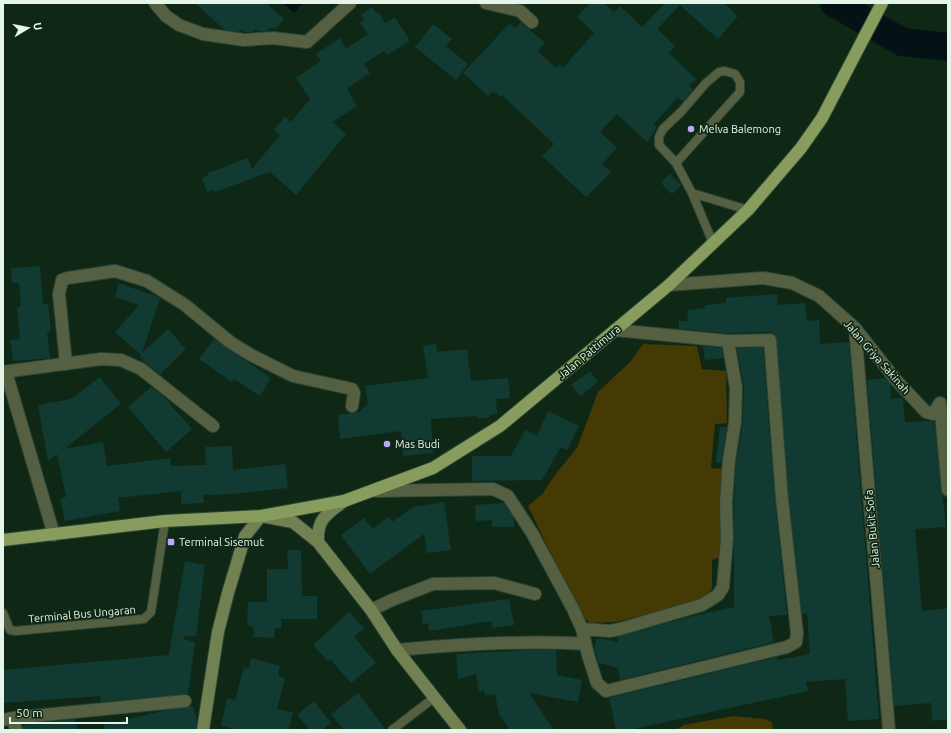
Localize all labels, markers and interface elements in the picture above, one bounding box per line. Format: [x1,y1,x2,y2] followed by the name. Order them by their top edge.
[8,8,48,48] north arrow
[31,21,44,31] text: U
[699,123,781,135] place label: Melva Balemong
[686,124,696,134] marker: Melva Balemong
[842,318,912,396] street label: Jalan Griya Sakinah
[555,323,623,381] street label: Jalan Pattimura
[395,438,440,450] place label: Mas Budi
[382,439,392,449] marker: Mas Budi
[863,489,881,569] street label: Jalan Bukit Sofa
[179,536,264,548] place label: Terminal Sisemut
[166,537,176,547] marker: Terminal Sisemut
[28,603,136,625] street label: Terminal Bus Ungaran
[10,699,127,725] scale bar
[16,706,43,719] text: 50 m

